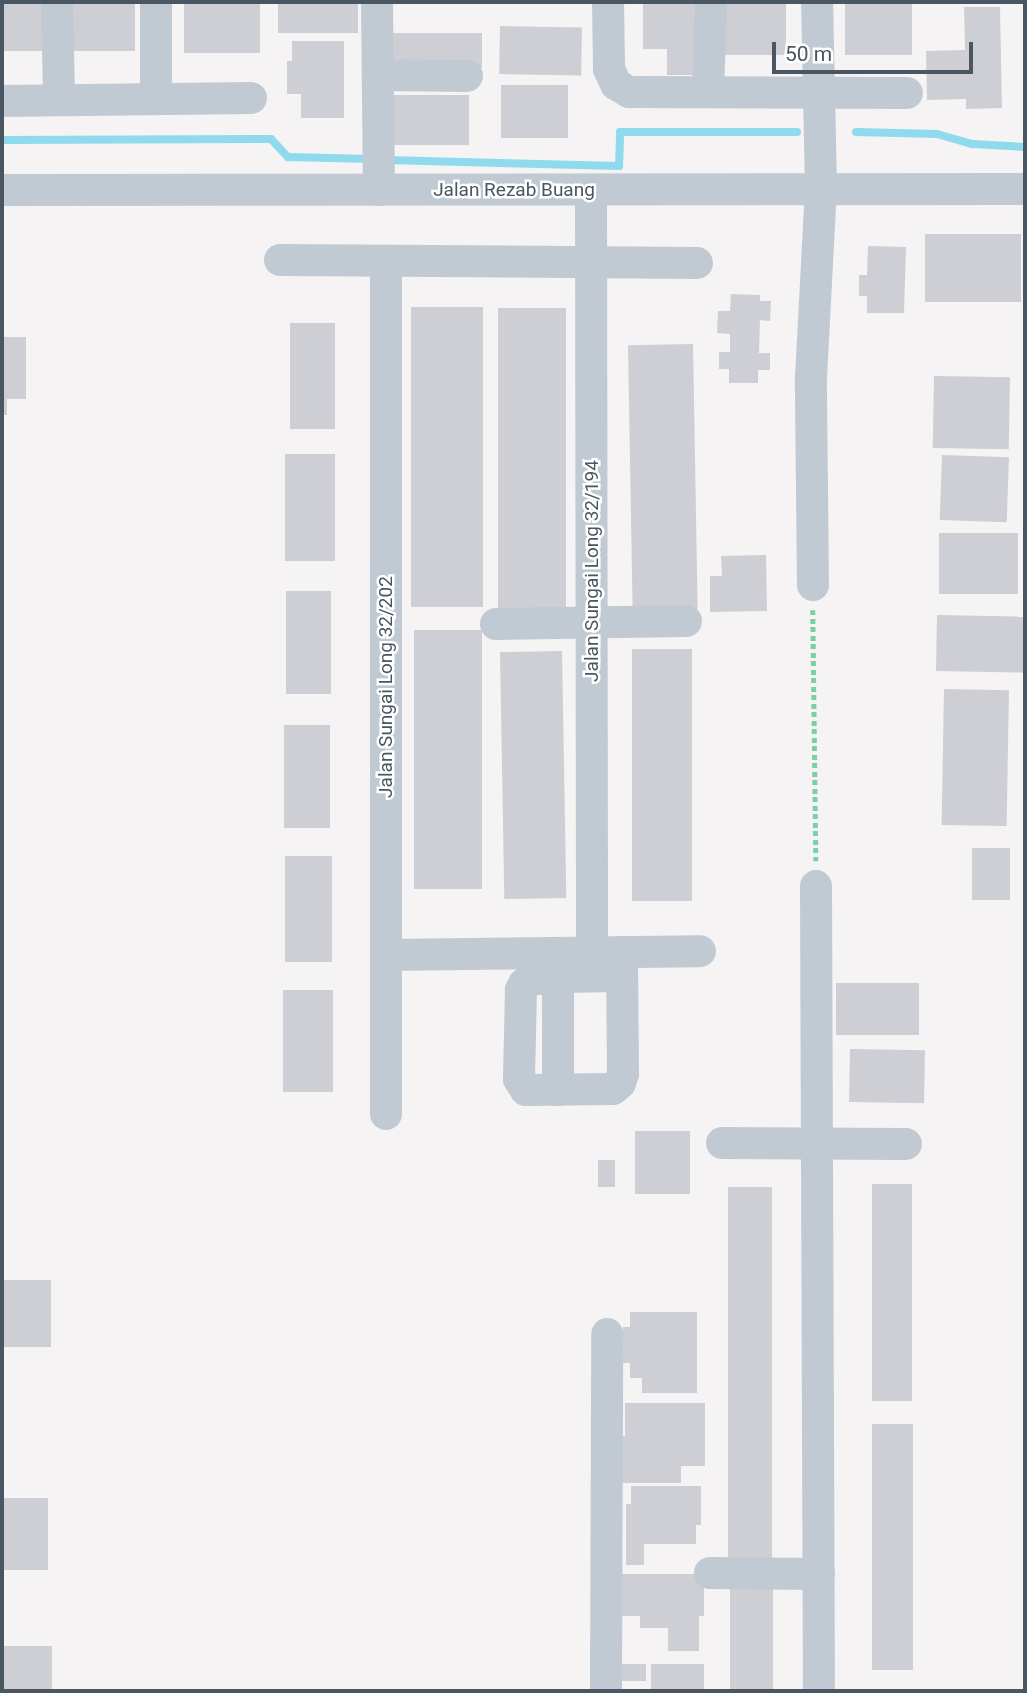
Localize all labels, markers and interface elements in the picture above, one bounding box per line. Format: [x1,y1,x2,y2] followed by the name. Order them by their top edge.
[775,28,976,72] scale bar
[785,42,832,66] text: 50 m
[433,179,595,201] street label: Jalan Rezab Buang
[581,460,603,682] street label: Jalan Sungai Long 32/194
[375,576,397,798] street label: Jalan Sungai Long 32/202

